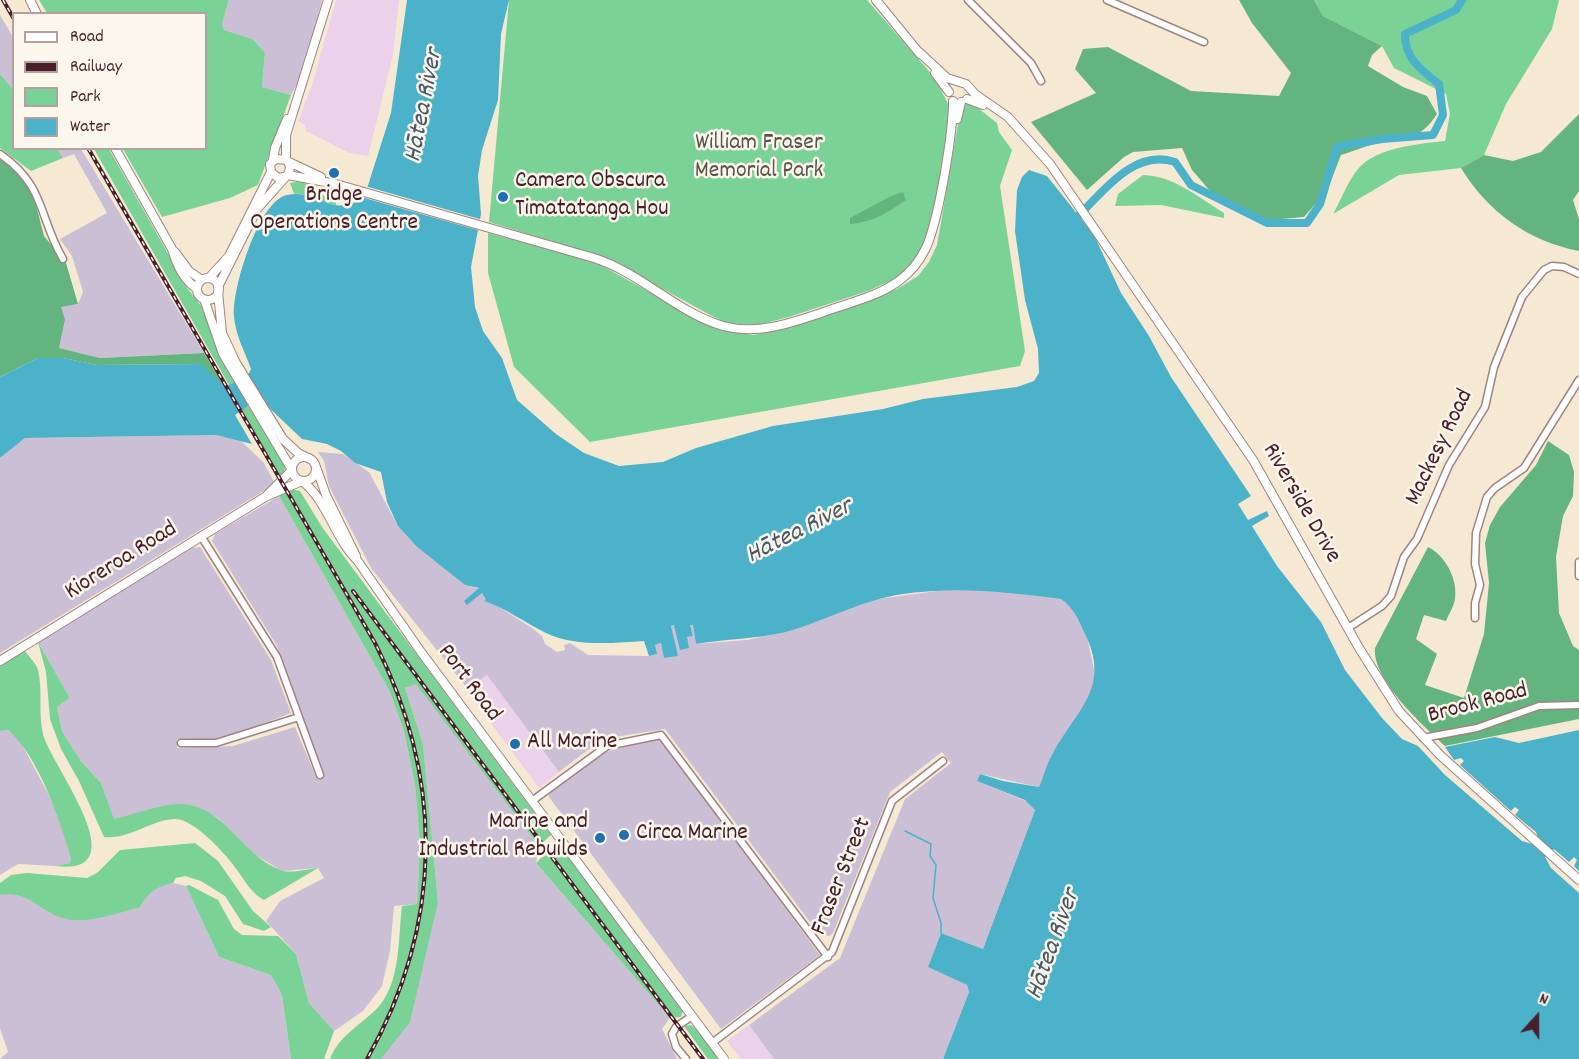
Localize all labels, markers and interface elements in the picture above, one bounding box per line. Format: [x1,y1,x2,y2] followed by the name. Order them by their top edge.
[12,12,207,150] legend
[70,25,104,50] text: Road
[400,47,452,165] water label: Hātea River
[70,55,122,80] text: Railway
[70,85,101,110] text: Park
[70,115,110,140] text: Water
[695,131,823,187] park label: William Fraser Memorial Park
[327,166,341,180] marker: Bridge Operations Centre
[515,169,669,225] place label: Camera Obscura Timatatanga Hou
[250,183,418,239] place label: Bridge Operations Centre
[496,190,510,204] marker: Camera Obscura Timatatanga Hou
[1401,385,1481,511] street label: Mackesy Road
[1254,439,1346,569] street label: Riverside Drive
[742,493,858,573] water label: Hātea River
[61,516,183,608] street label: Kioreroa Road
[430,640,506,728] street label: Port Road
[1425,678,1531,732] street label: Brook Road
[527,730,617,758] place label: All Marine
[508,737,522,751] marker: All Marine
[419,810,588,866] place label: Marine and Industrial Rebuilds
[806,814,880,940] street label: Fraser Street
[636,821,748,849] place label: Circa Marine
[617,828,631,842] marker: Circa Marine
[593,831,607,845] marker: Marine and Industrial Rebuilds
[1021,886,1089,1004] water label: Hātea River
[1507,987,1567,1047] north arrow
[1536,988,1551,1012] text: N

